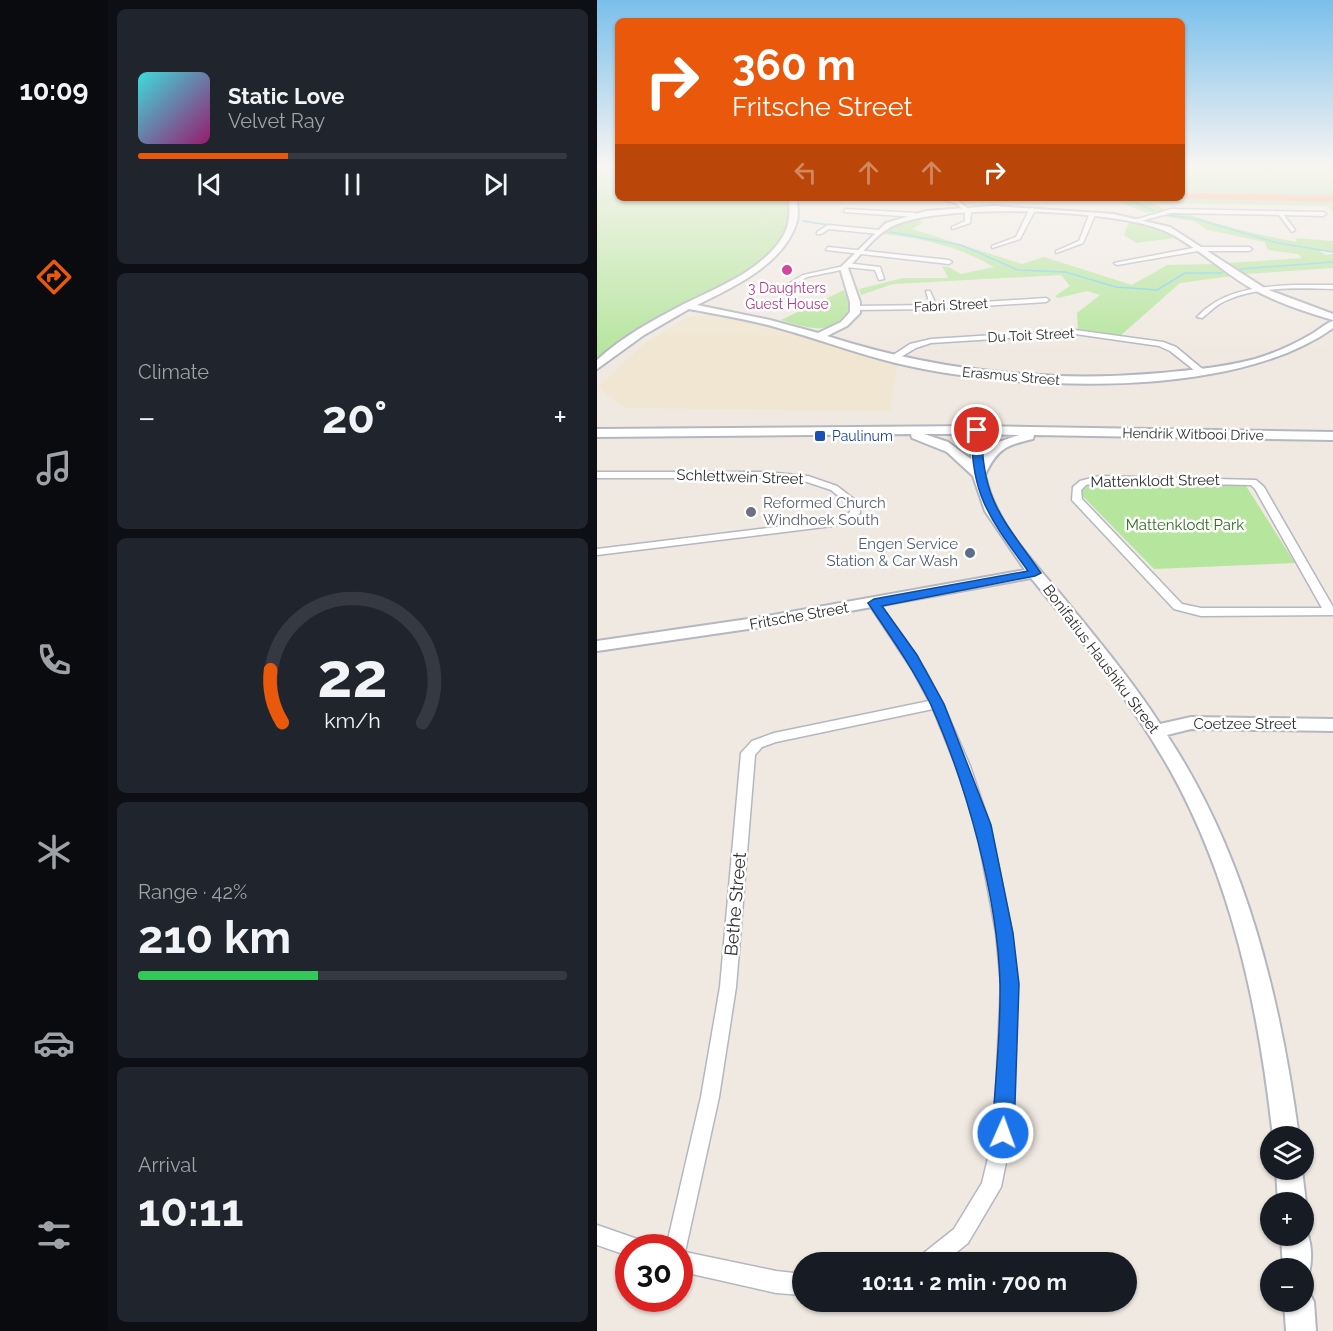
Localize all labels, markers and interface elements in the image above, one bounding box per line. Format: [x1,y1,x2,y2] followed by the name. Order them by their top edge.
[732,41,856,90] text: 360 m
[633,42,711,120] icon: right
[19,75,89,106] text: 10:09
[228,83,345,109] text: Static Love
[732,91,912,122] text: Fritsche Street
[228,109,325,133] text: Velvet Ray
[789,156,822,189] icon: left
[852,156,885,189] icon: ahead
[915,156,948,189] icon: ahead
[978,156,1011,189] icon: right
[193,168,226,201] icon: previous
[336,168,369,201] icon: pause
[479,168,512,201] icon: next
[33,256,75,298] icon: directions
[780,263,794,277] marker: 3 Daughters Guest House
[745,280,829,312] place label: 3 Daughters Guest House
[914,295,989,315] street label: Fabri Street
[987,325,1075,345] street label: Du Toit Street
[138,360,209,384] text: Climate
[961,364,1061,388] street label: Erasmus Street
[322,391,387,444] text: 20°
[138,398,156,437] text: −
[553,398,567,437] text: +
[951,404,1002,455] pin
[960,413,993,446] icon: arrive
[1122,425,1264,443] street label: Hendrik Witbooi Drive
[832,428,893,444] place label: Paulinum
[813,429,827,443] marker: Paulinum
[33,447,75,489] icon: music
[676,466,804,488] street label: Schlettwein Street
[1090,471,1220,491] street label: Mattenklodt Street
[763,494,886,529] place label: Reformed Church Windhoek South
[744,505,758,519] marker: Reformed Church Windhoek South
[1126,516,1244,534] park label: Mattenklodt Park
[827,535,958,570] place label: Engen Service Station & Car Wash
[963,546,977,560] marker: Engen Service Station & Car Wash
[1039,581,1163,737] street label: Bonifatius Haushiku Street
[748,598,850,634] street label: Fritsche Street
[317,638,388,712] text: 22
[33,639,75,681] icon: phone
[324,708,381,733] text: km/h
[1193,715,1297,733] street label: Coetzee Street
[33,831,75,873] icon: climate
[720,851,750,957] street label: Bethe Street
[138,880,247,904] text: Range · 42%
[138,911,291,964] text: 210 km
[33,1022,75,1064] icon: car
[971,1101,1035,1165] position arrow
[1260,1126,1314,1312] map controls
[1260,1126,1314,1180] button: layers
[138,1153,197,1177] text: Arrival
[138,1184,243,1237] text: 10:11
[1260,1192,1314,1246] button: +
[33,1214,75,1256] icon: filters
[615,1234,693,1312] speed limit sign: 30
[1260,1258,1314,1312] button: −
[862,1269,1067,1295] text: 10:11 · 2 min · 700 m

